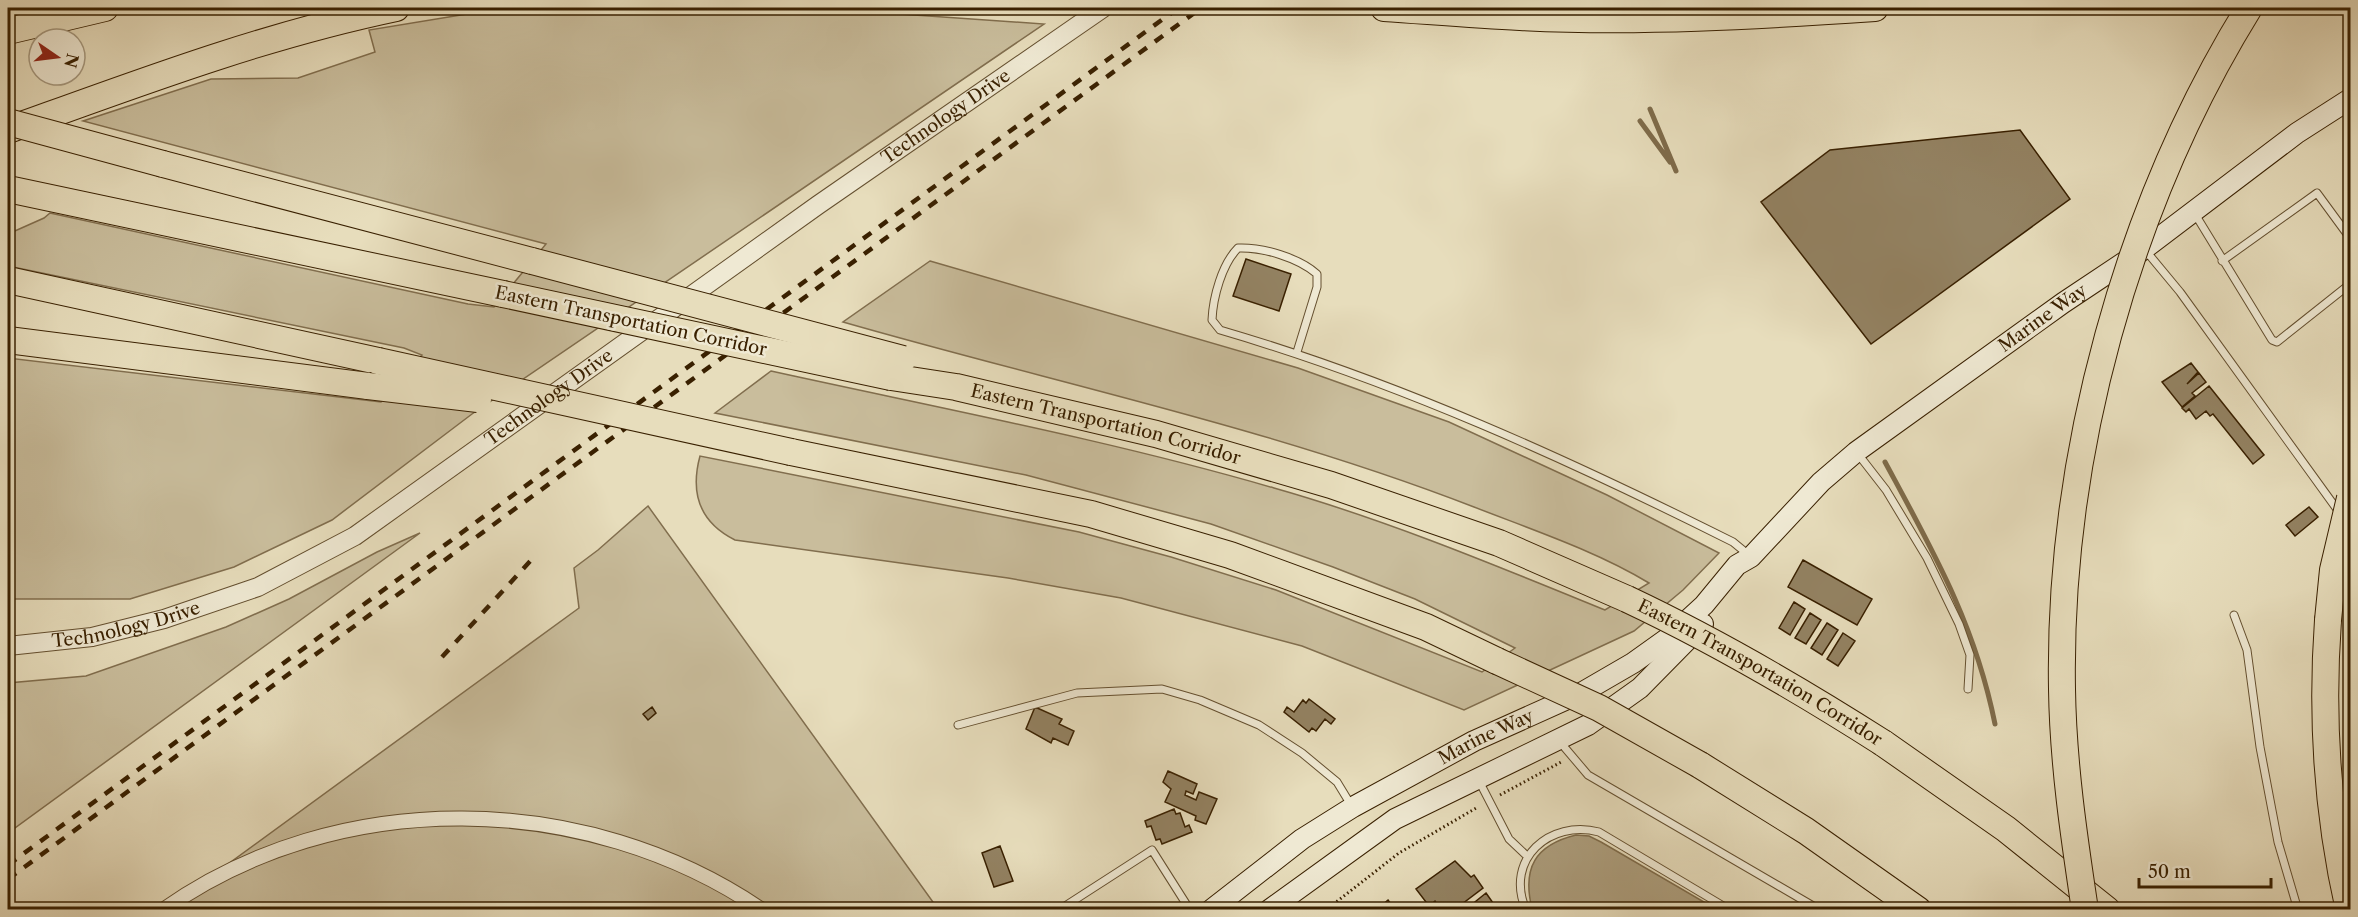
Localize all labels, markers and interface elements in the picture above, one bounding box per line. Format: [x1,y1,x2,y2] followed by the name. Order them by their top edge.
[27,27,87,87] north arrow
[60,51,83,70] text: N
[877,64,1014,169] street label: Technology Drive
[1994,279,2092,357] street label: Marine Way
[493,281,769,361] street label: Eastern Transportation Corridor
[481,344,617,450] street label: Technology Drive
[968,380,1244,469] street label: Eastern Transportation Corridor
[1634,595,1887,751] street label: Eastern Transportation Corridor
[51,597,203,652] street label: Technology Drive
[1434,704,1538,769] street label: Marine Way
[2139,851,2271,889] scale bar
[2148,861,2191,883] text: 50 m

